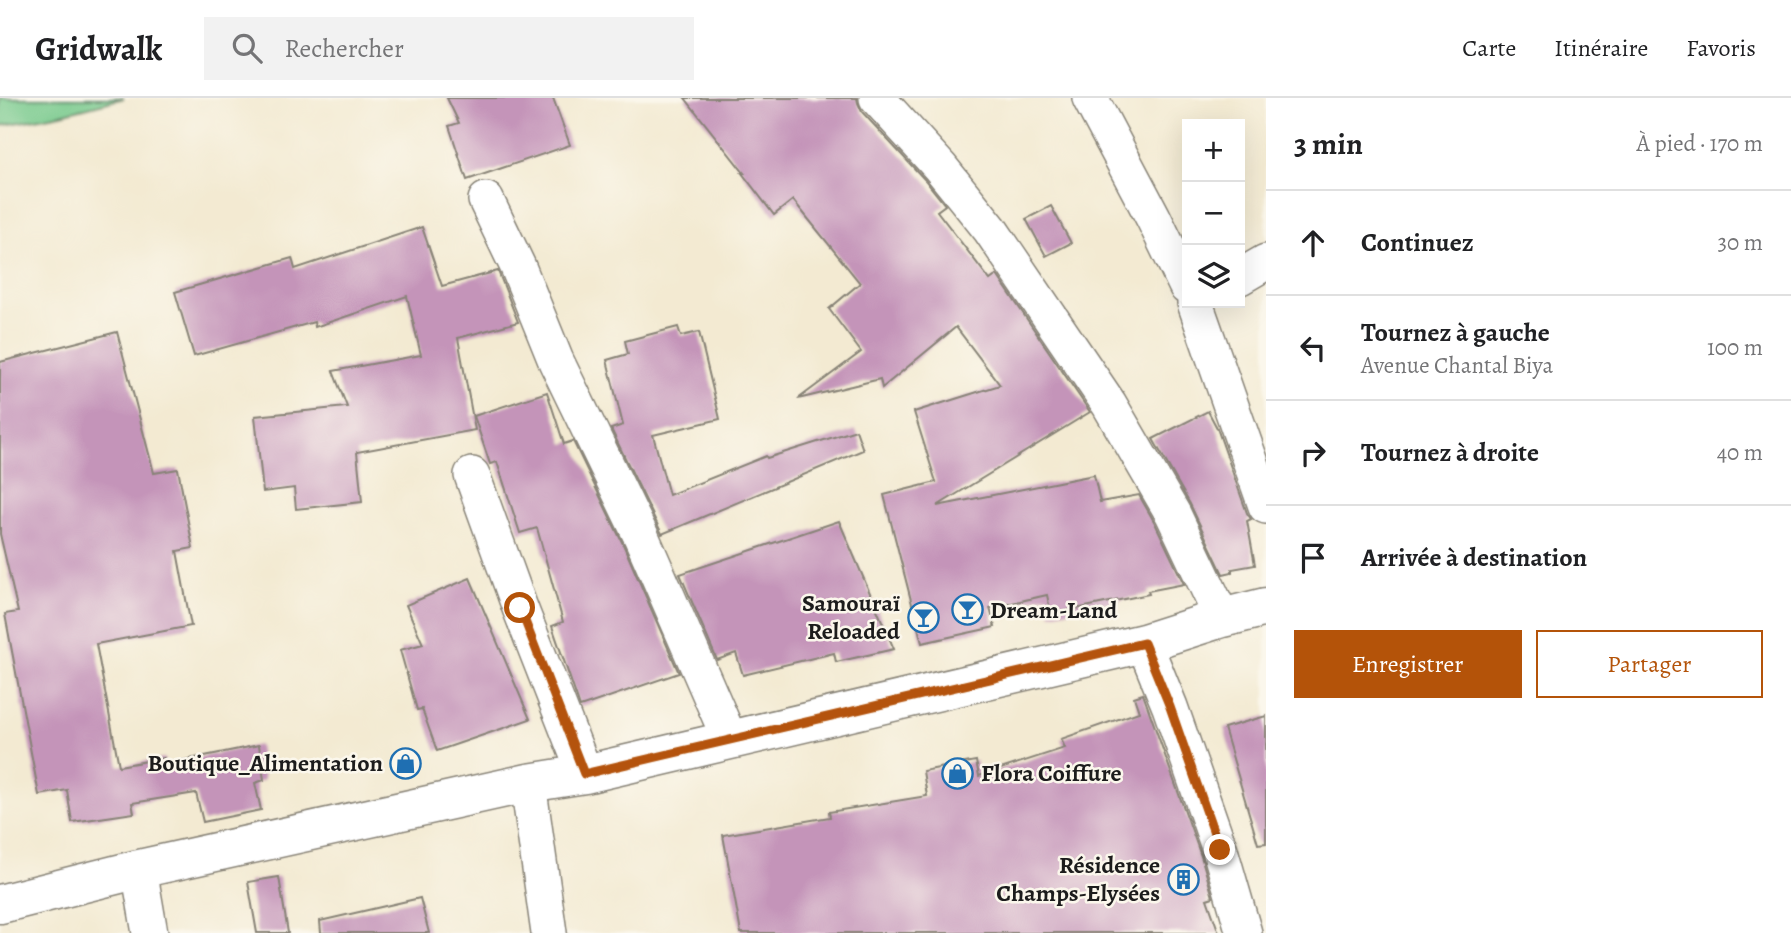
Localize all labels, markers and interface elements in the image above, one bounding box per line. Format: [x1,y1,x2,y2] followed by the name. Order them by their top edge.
[204,17,694,80] search box
[35,26,162,71] text: Gridwalk
[228,29,266,67] icon: search
[284,31,404,66] text: Rechercher
[1462,32,1516,64] text: Carte
[1554,32,1648,64] text: Itinéraire
[1686,32,1756,64] text: Favoris
[1182,119,1245,308] map controls
[1182,119,1245,182] button: +
[1294,124,1363,164] text: 3 min
[1637,128,1763,159] text: À pied · 170 m
[1182,182,1245,245] button: −
[1294,224,1332,262] icon: ahead
[1361,225,1474,260] text: Continuez
[1717,227,1763,258] text: 30 m
[1182,245,1245,308] button: layers
[1361,315,1550,350] text: Tournez à gauche
[1294,329,1332,367] icon: left
[1707,332,1763,363] text: 100 m
[1361,350,1553,381] text: Avenue Chantal Biya
[1294,434,1332,472] icon: right
[1361,435,1539,470] text: Tournez à droite
[1717,437,1763,468] text: 40 m
[1294,539,1332,577] icon: arrive
[1361,540,1587,575] text: Arrivée à destination
[802,587,900,647] place label: Samouraï Reloaded
[504,592,535,623] route start
[950,593,984,627] bar icon: Dream-Land
[990,594,1118,626] place label: Dream-Land
[906,600,940,634] bar icon: Samouraï Reloaded
[1294,630,1522,698] button: Enregistrer
[1536,630,1763,698] button: Partager
[389,746,423,780] shop icon: Boutique_Alimentation
[147,747,384,779] place label: Boutique_Alimentation
[941,756,975,790] shop icon: Flora Coiffure
[981,757,1122,789] place label: Flora Coiffure
[1204,834,1235,865] route end
[996,849,1160,909] place label: Résidence Champs-Elysées
[1166,862,1200,896] building icon: Résidence Champs-Elysées

